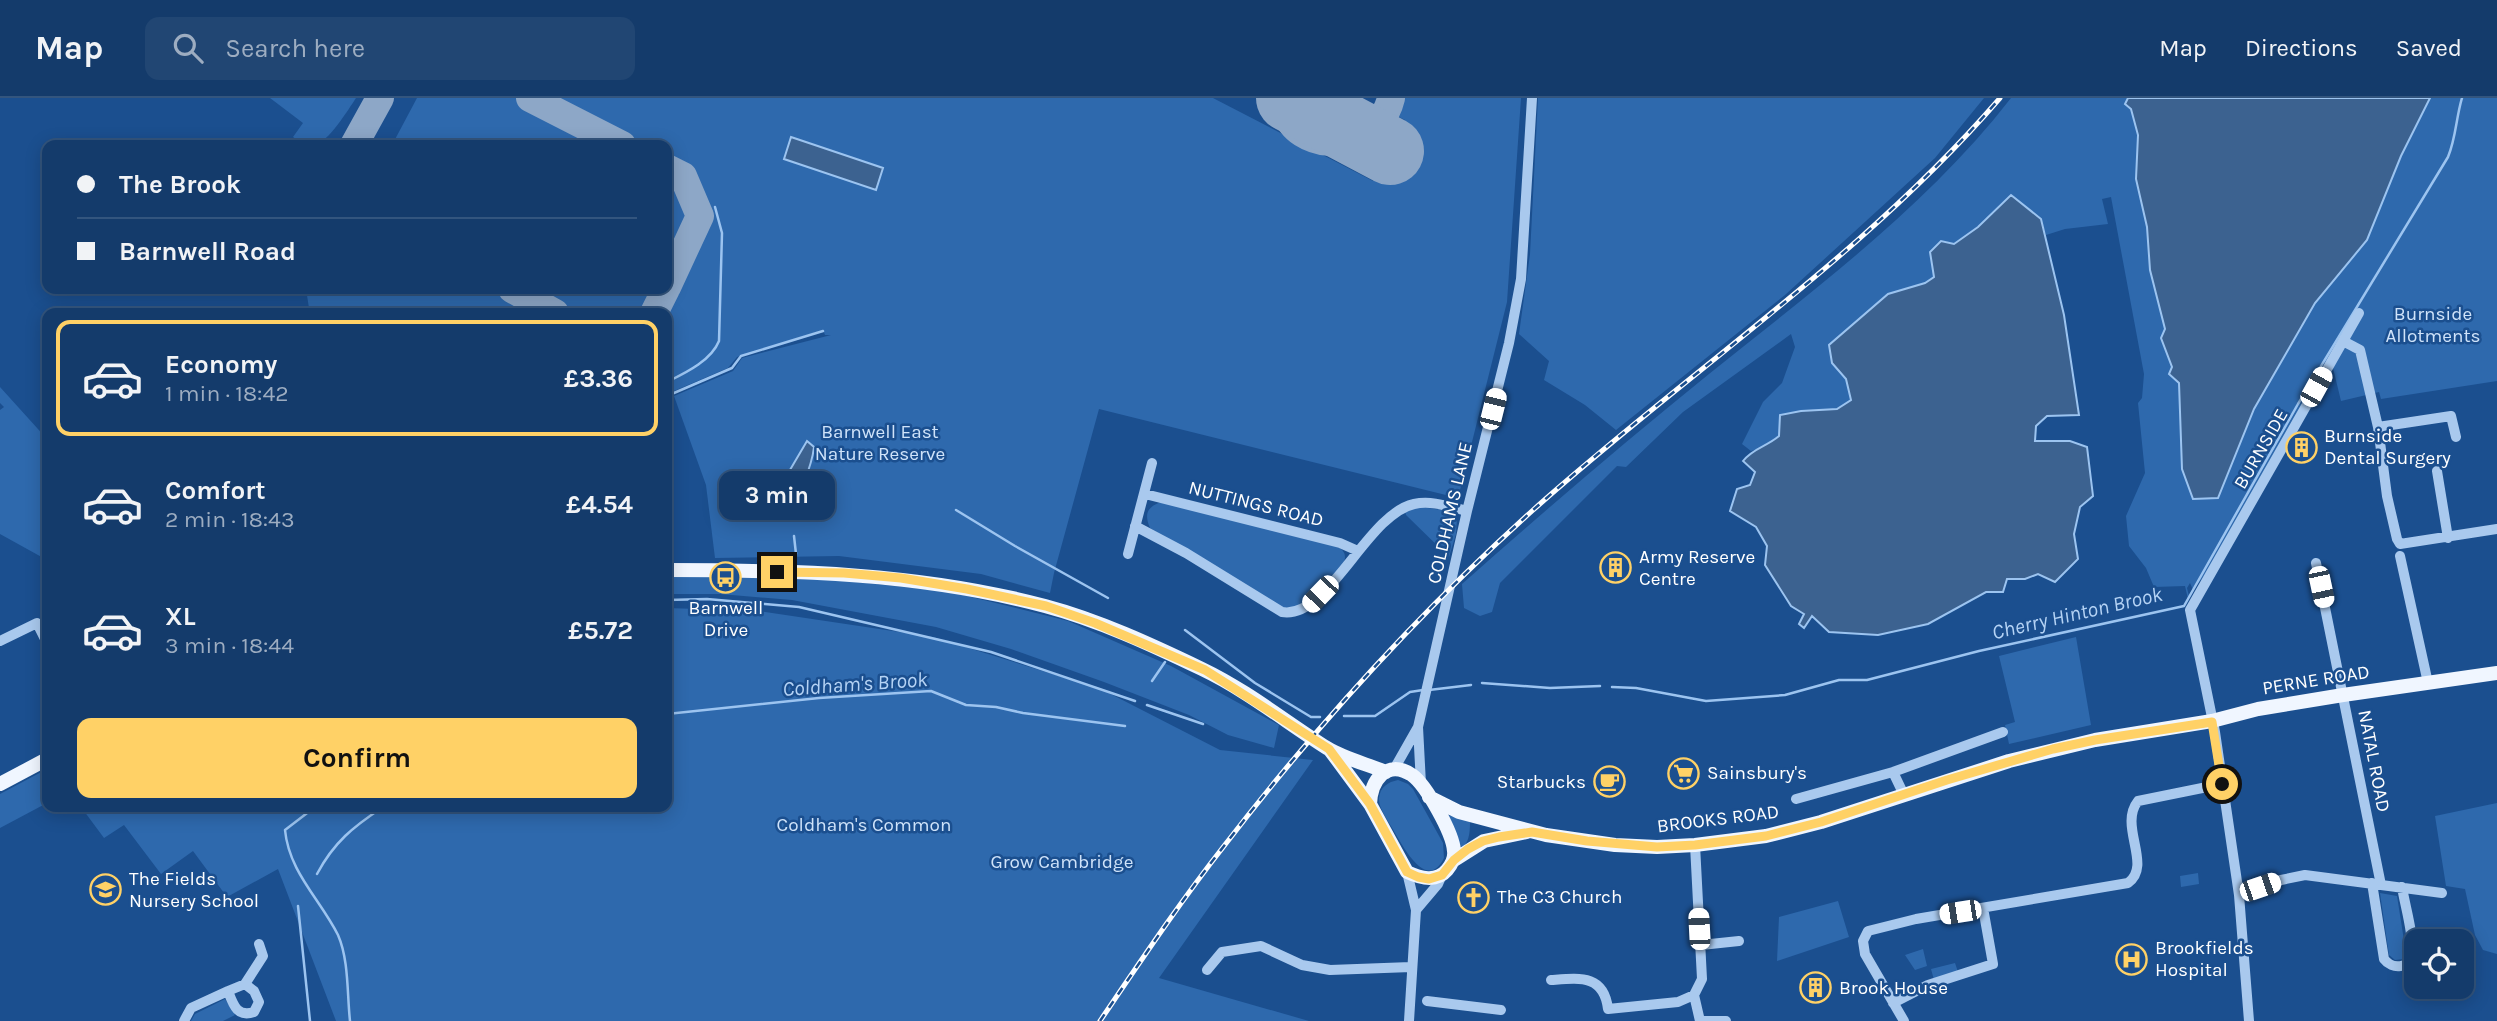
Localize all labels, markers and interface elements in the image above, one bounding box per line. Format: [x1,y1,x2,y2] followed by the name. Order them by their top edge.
[145,17,635,80] search box
[35,29,103,67] text: Map
[169,29,207,67] icon: search
[225,33,365,64] text: Search here
[2159,34,2207,62] text: Map
[2245,34,2358,62] text: Directions
[2396,34,2462,62] text: Saved
[119,169,241,200] text: The Brook
[119,236,296,267] text: Barnwell Road
[2385,303,2481,347] park label: Burnside Allotments
[81,347,144,410] icon: car
[165,349,277,380] text: Economy
[564,363,633,394] text: £3.36
[2297,364,2336,410] car
[165,380,289,407] text: 1 min · 18:42
[1478,386,1509,432] car
[2229,405,2293,493] street label: BURNSIDE
[815,421,945,465] park label: Barnwell East Nature Reserve
[2324,425,2451,469] place label: Burnside Dental Surgery
[2284,430,2318,464] building icon: Burnside Dental Surgery
[1423,440,1477,586] street label: COLDHAMS LANE
[719,470,835,519] callout: 3 min
[81,473,144,536] icon: car
[165,475,266,506] text: Comfort
[1186,477,1326,531] street label: NUTTINGS ROAD
[745,482,809,509] text: 3 min
[566,489,633,520] text: £4.54
[165,506,295,533] text: 2 min · 18:43
[1639,546,1755,590] place label: Army Reserve Centre
[1599,551,1633,585] building icon: Army Reserve Centre
[761,556,793,588] route end
[709,560,743,594] bus stop icon: Barnwell Drive
[2307,564,2336,610] car
[1298,572,1343,616] car
[1989,582,2165,644] water label: Cherry Hinton Brook
[689,597,763,641] place label: Barnwell Drive
[81,599,144,662] icon: car
[165,601,196,632] text: XL
[568,615,633,646] text: £5.72
[165,632,294,659] text: 3 min · 18:44
[2261,661,2371,699] street label: PERNE ROAD
[782,667,929,701] water label: Coldham's Brook
[2353,708,2395,814] street label: NATAL ROAD
[77,718,637,798] button: Confirm
[1667,756,1701,790] supermarket icon: Sainsbury's
[1707,762,1807,784] place label: Sainsbury's
[1592,765,1626,799] cafe icon: Starbucks
[2206,768,2238,800] route start
[1497,771,1586,793] place label: Starbucks
[1656,801,1780,837] street label: BROOKS ROAD
[777,814,951,836] park label: Coldham's Common
[990,851,1134,873] park label: Grow Cambridge
[129,868,259,912] place label: The Fields Nursery School
[2237,870,2284,904] car
[89,873,123,907] school or university icon: The Fields Nursery School
[1457,880,1491,914] church icon: The C3 Church
[1497,886,1622,908] place label: The C3 Church
[1938,898,1983,926] car
[1688,907,1711,951] car
[2404,929,2474,999] map controls
[2404,929,2474,999] button: locate
[2155,937,2254,981] place label: Brookfields Hospital
[2115,942,2149,976] hospital icon: Brookfields Hospital
[1799,971,1833,1005] building icon: Brook House
[1839,977,1948,999] place label: Brook House

